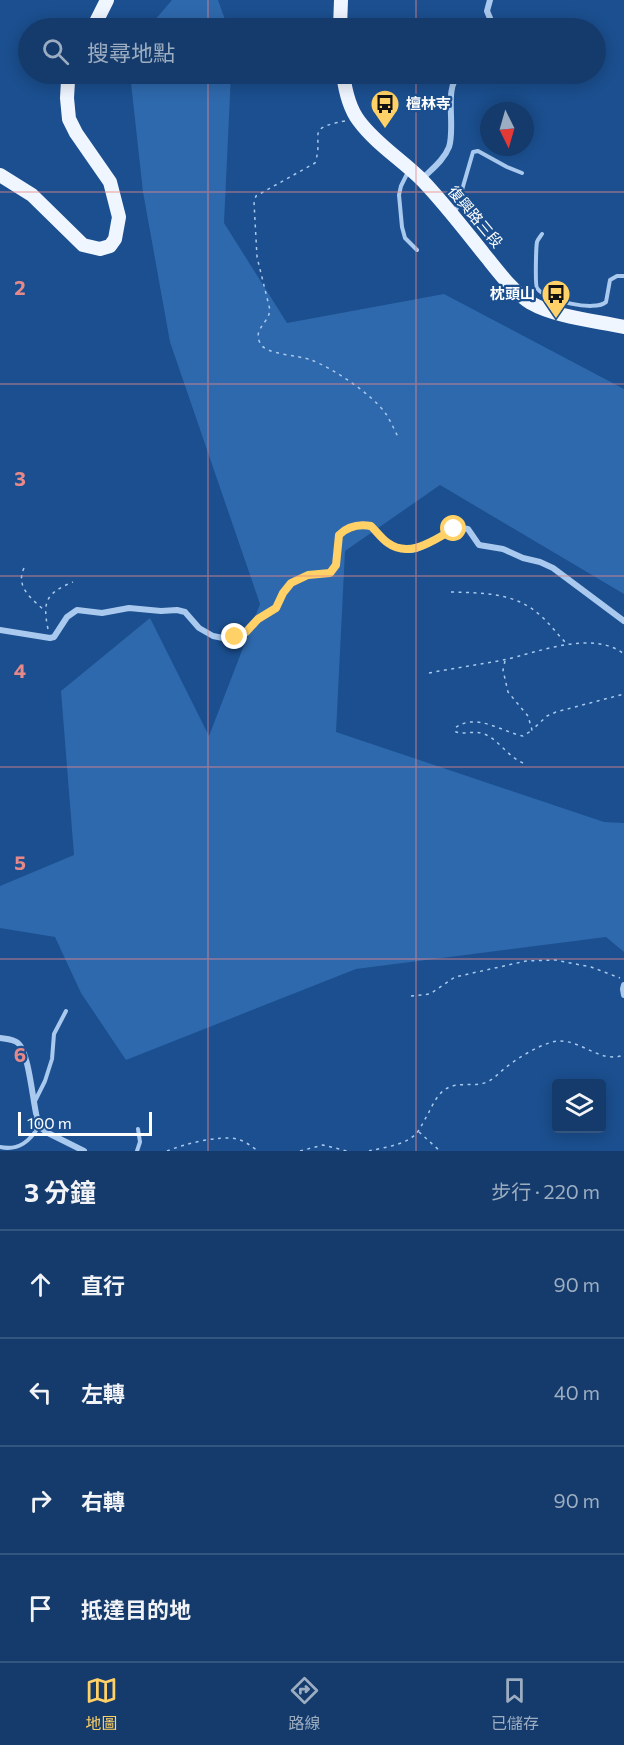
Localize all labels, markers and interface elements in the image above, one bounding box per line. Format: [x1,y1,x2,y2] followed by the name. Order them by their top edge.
[18,18,606,84] search box
[39,35,72,68] icon: search
[87,39,175,66] text: 搜尋地點
[369,88,401,130] bus stop icon: 檀林寺
[406,94,451,112] place label: 檀林寺
[480,102,534,156] north arrow
[445,182,507,251] street label: 復興路三段
[14,275,26,299] text: 2
[540,278,572,320] bus stop icon: 枕頭山
[490,284,535,302] place label: 枕頭山
[14,466,26,490] text: 3
[440,515,466,541] route start
[221,623,247,649] route end
[14,658,26,682] text: 4
[14,850,26,874] text: 5
[14,1042,26,1066] text: 6
[552,1079,606,1133] map controls
[552,1079,606,1133] button: layers
[18,1109,152,1136] scale bar
[27,1113,72,1132] text: 100 m
[24,1176,96,1207] text: 3 分鐘
[491,1179,600,1203] text: 步行 · 220 m
[24,1268,57,1301] icon: ahead
[81,1272,125,1299] text: 直行
[554,1272,600,1296] text: 90 m
[24,1376,57,1409] icon: left
[81,1380,125,1407] text: 左轉
[554,1380,600,1404] text: 40 m
[24,1484,57,1517] icon: right
[81,1488,125,1515] text: 右轉
[554,1488,600,1512] text: 90 m
[24,1592,57,1625] icon: arrive
[81,1596,191,1623] text: 抵達目的地
[85,1674,118,1734] tab: 地圖
[288,1674,321,1734] tab: 路線
[491,1674,539,1734] tab: 已儲存

